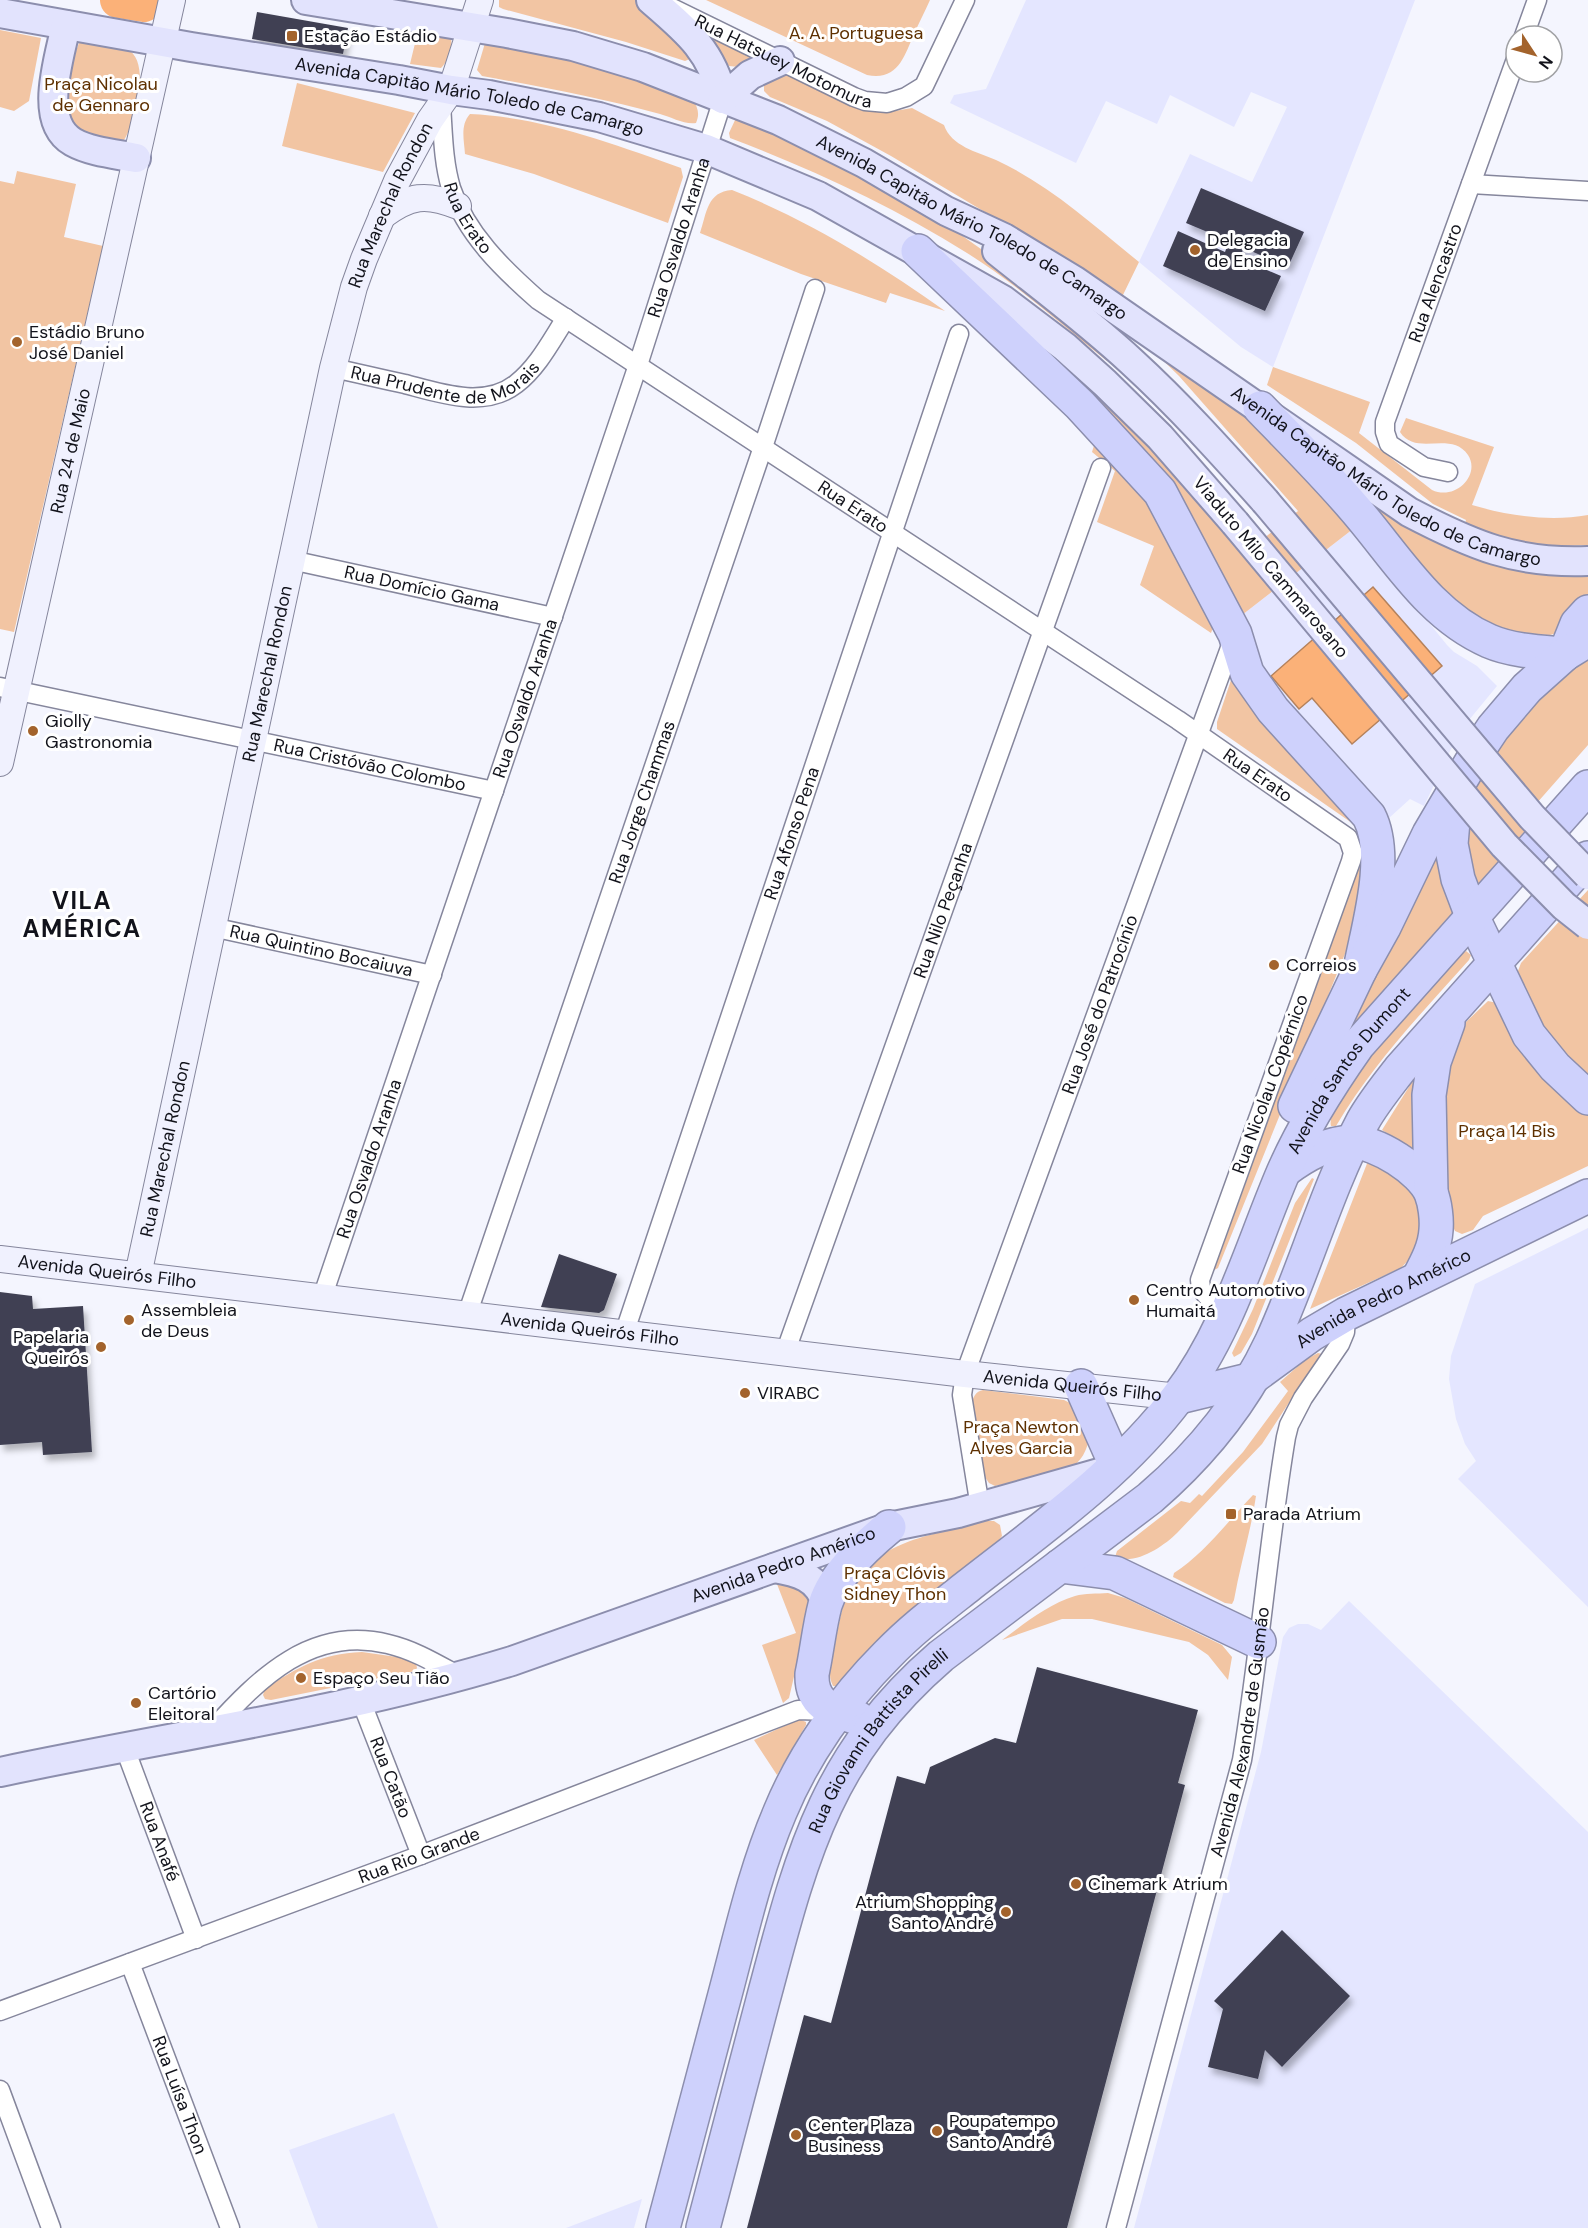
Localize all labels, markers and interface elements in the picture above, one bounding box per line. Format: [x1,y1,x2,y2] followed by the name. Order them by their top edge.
[691,9,873,114] street label: Rua Hatsuey Motomura
[789,21,923,45] park label: A. A. Portuguesa
[304,24,437,48] place label: Estação Estádio
[1504,24,1564,84] north arrow
[285,29,299,43] marker: Estação Estádio
[293,52,647,142] street label: Avenida Capitão Mário Toledo de Camargo
[1534,52,1558,73] text: N
[44,72,158,117] park label: Praça Nicolau de Gennaro
[343,118,439,291] street label: Rua Marechal Rondon
[812,129,1132,326] street label: Avenida Capitão Mário Toledo de Camargo
[642,154,716,320] street label: Rua Osvaldo Aranha
[438,179,498,259] street label: Rua Erato
[1403,220,1468,346] street label: Rua Alencastro
[1207,228,1288,273] place label: Delegacia de Ensino
[1188,243,1202,257] marker: Delegacia de Ensino
[29,320,145,365] place label: Estádio Bruno José Daniel
[10,335,24,349] marker: Estádio Bruno José Daniel
[349,356,545,409] street label: Rua Prudente de Morais
[1226,381,1542,571] street label: Avenida Capitão Mário Toledo de Camargo
[45,386,96,516] street label: Rua 24 de Maio
[1188,471,1354,663] street label: Viaduto Milo Cammarosano
[813,475,893,539] street label: Rua Erato
[342,560,502,617] street label: Rua Domício Gama
[237,583,298,764] street label: Rua Marechal Rondon
[487,616,563,781] street label: Rua Osvaldo Aranha
[45,709,152,754] place label: Giolly Gastronomia
[603,717,681,887] street label: Rua Jorge Chammas
[26,724,40,738] marker: Giolly Gastronomia
[272,733,468,797] street label: Rua Cristóvão Colombo
[1218,743,1297,808] street label: Rua Erato
[758,764,825,903] street label: Rua Afonso Pena
[908,839,978,982] street label: Rua Nilo Peçanha
[22,885,142,944] district label: VILA AMÉRICA
[1056,911,1144,1098] street label: Rua José do Patrocínio
[228,919,415,983] street label: Rua Quintino Bocaiuva
[1286,953,1357,977] place label: Correios
[1267,958,1281,972] marker: Correios
[1282,982,1416,1158] street label: Avenida Santos Dumont
[1226,991,1314,1177] street label: Rua Nicolau Copérnico
[134,1058,196,1239] street label: Rua Marechal Rondon
[331,1076,407,1242] street label: Rua Osvaldo Aranha
[1458,1119,1556,1143] park label: Praça 14 Bis
[1291,1243,1475,1354] street label: Avenida Pedro Américo
[17,1249,198,1294] street label: Avenida Queirós Filho
[1146,1278,1305,1323] place label: Centro Automotivo Humaitá
[1127,1293,1141,1307] marker: Centro Automotivo Humaitá
[141,1298,237,1343] place label: Assembleia de Deus
[499,1307,680,1352] street label: Avenida Queirós Filho
[122,1313,136,1327] marker: Assembleia de Deus
[13,1325,89,1370] place label: Papelaria Queirós
[94,1340,108,1354] marker: Papelaria Queirós
[982,1364,1163,1407] street label: Avenida Queirós Filho
[757,1381,820,1405] place label: VIRABC
[738,1386,752,1400] marker: VIRABC
[963,1415,1079,1460] park label: Praça Newton Alves Garcia
[1243,1502,1361,1526] place label: Parada Atrium
[1224,1507,1238,1521] marker: Parada Atrium
[688,1521,879,1608] street label: Avenida Pedro Américo
[844,1561,946,1606] park label: Praça Clóvis Sidney Thon
[1204,1606,1275,1859] street label: Avenida Alexandre de Gusmão
[803,1643,953,1837] street label: Rua Giovanni Battista Pirelli
[313,1666,450,1690] place label: Espaço Seu Tião
[294,1671,308,1685] marker: Espaço Seu Tião
[148,1681,217,1726] place label: Cartório Eleitoral
[129,1696,143,1710] marker: Cartório Eleitoral
[364,1733,417,1822] street label: Rua Catão
[134,1798,186,1885] street label: Rua Anafé
[355,1822,483,1889] street label: Rua Rio Grande
[1088,1872,1228,1896] place label: Cinemark Atrium
[1069,1877,1083,1891] marker: Cinemark Atrium
[855,1890,994,1935] place label: Atrium Shopping Santo André
[999,1905,1013,1919] marker: Atrium Shopping Santo André
[147,2032,213,2157] street label: Rua Luísa Thon
[949,2109,1056,2154] place label: Poupatempo Santo André
[808,2113,912,2158] place label: Center Plaza Business
[930,2124,944,2138] marker: Poupatempo Santo André
[789,2128,803,2142] marker: Center Plaza Business

